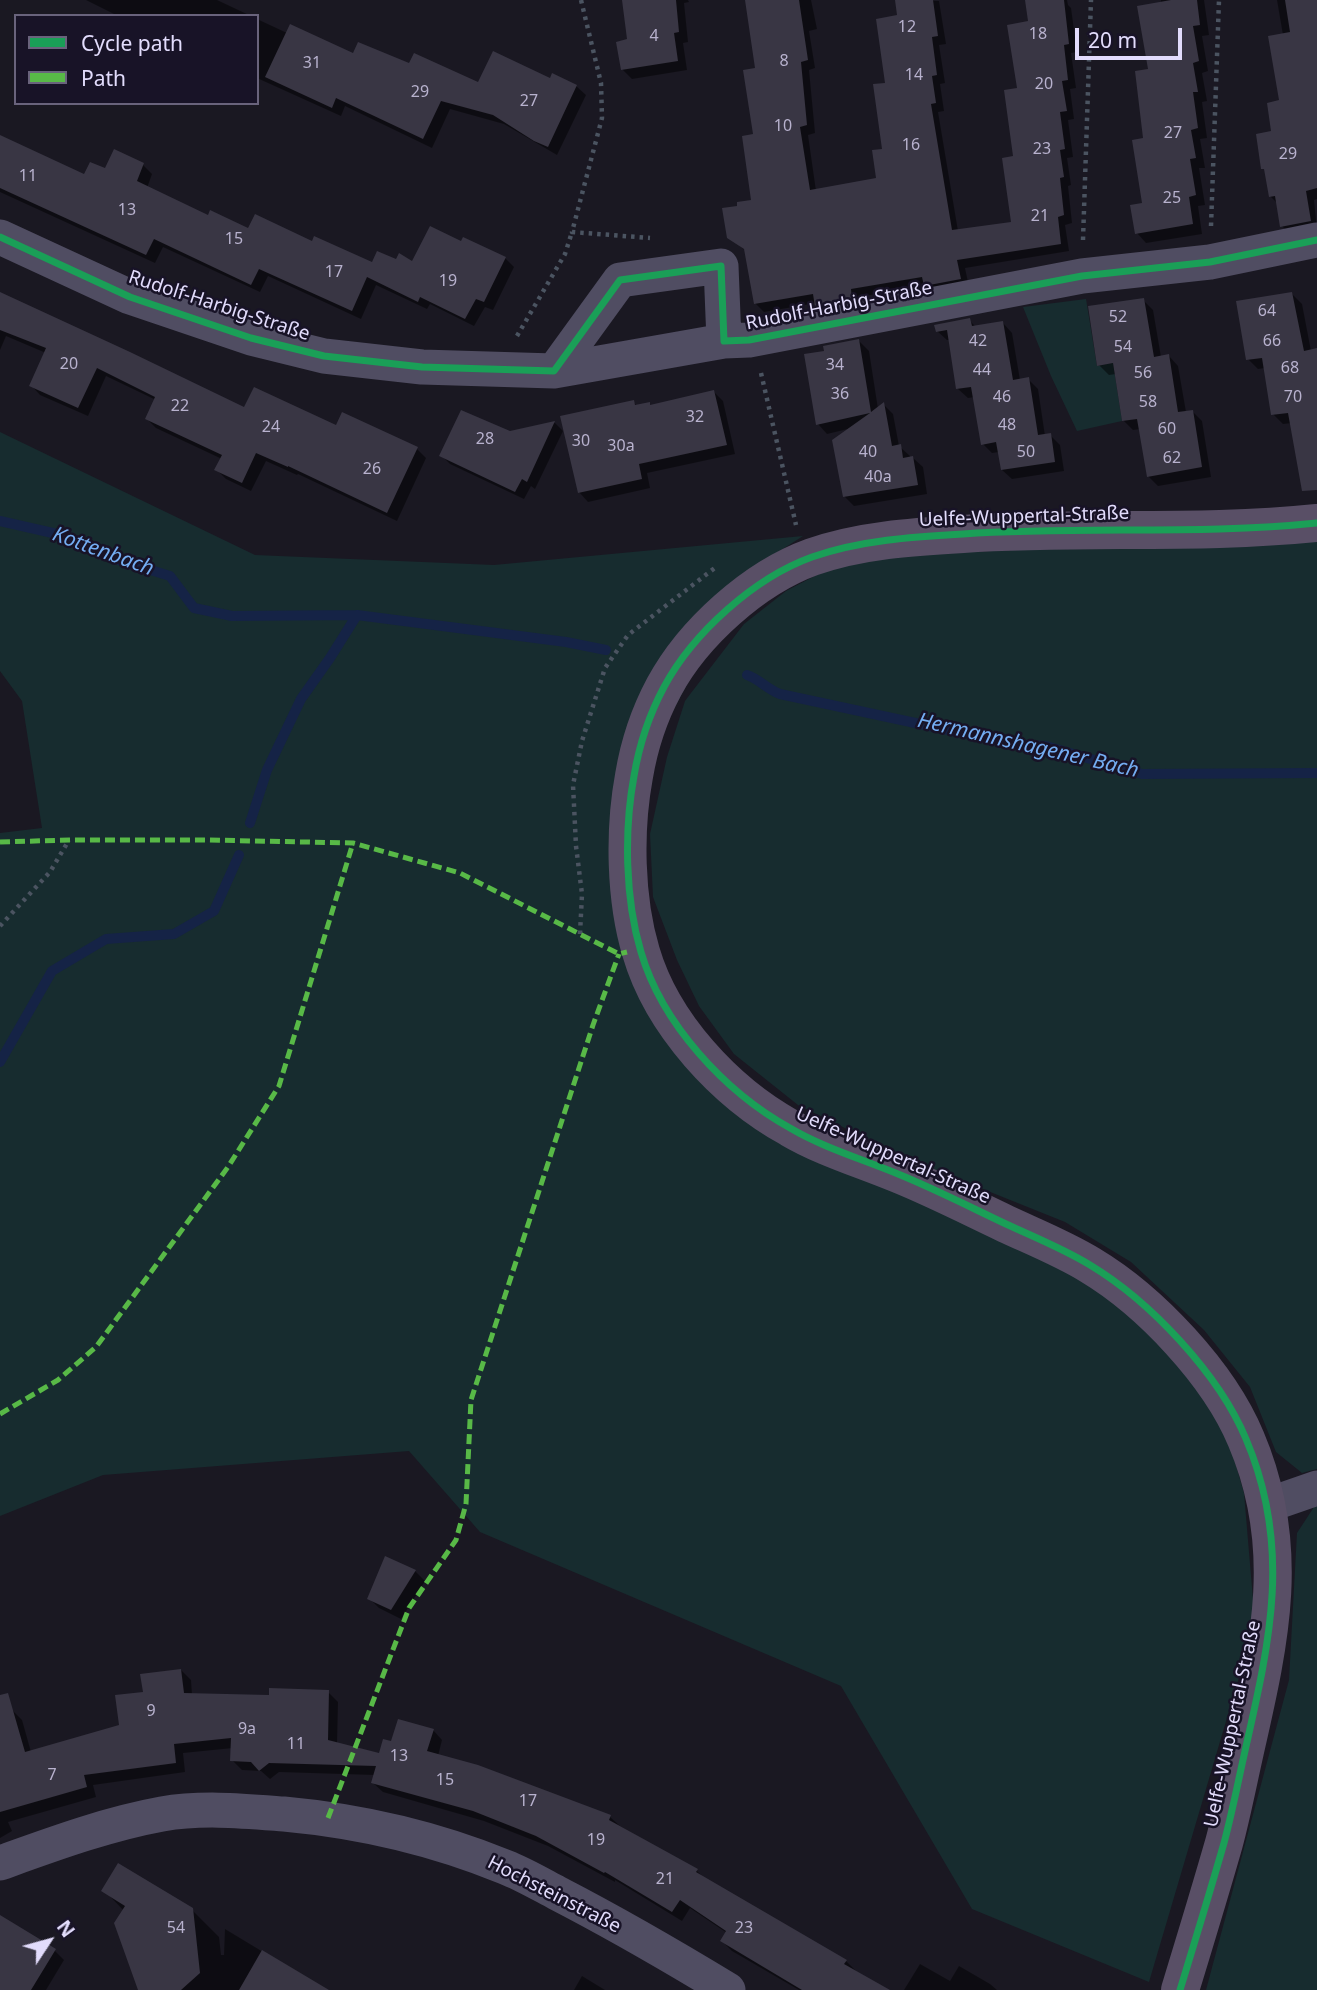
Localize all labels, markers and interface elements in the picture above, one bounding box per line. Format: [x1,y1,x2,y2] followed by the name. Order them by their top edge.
[14,14,259,105] legend
[1079,14,1186,58] scale bar
[898,17,916,37] house number: 12
[1029,24,1047,44] house number: 18
[649,26,659,46] house number: 4
[1088,26,1137,54] text: 20 m
[81,29,183,57] text: Cycle path
[779,51,789,71] house number: 8
[303,53,321,73] house number: 31
[81,64,126,92] text: Path
[905,65,923,85] house number: 14
[1035,74,1053,94] house number: 20
[411,82,429,102] house number: 29
[520,91,538,111] house number: 27
[774,116,792,136] house number: 10
[1164,123,1182,143] house number: 27
[902,135,920,155] house number: 16
[1033,139,1051,159] house number: 23
[1279,144,1297,164] house number: 29
[19,166,37,186] house number: 11
[1163,188,1181,208] house number: 25
[118,200,136,220] house number: 13
[1031,206,1049,226] house number: 21
[225,229,243,249] house number: 15
[325,262,343,282] house number: 17
[125,266,313,346] street label: Rudolf-Harbig-Straße
[439,271,457,291] house number: 19
[744,277,934,335] street label: Rudolf-Harbig-Straße
[1258,301,1276,321] house number: 64
[1109,307,1127,327] house number: 52
[969,331,987,351] house number: 42
[1263,331,1281,351] house number: 66
[1114,337,1132,357] house number: 54
[60,354,78,374] house number: 20
[826,355,844,375] house number: 34
[1281,358,1299,378] house number: 68
[973,360,991,380] house number: 44
[1134,363,1152,383] house number: 56
[831,384,849,404] house number: 36
[993,387,1011,407] house number: 46
[1284,387,1302,407] house number: 70
[1139,392,1157,412] house number: 58
[171,396,189,416] house number: 22
[686,407,704,427] house number: 32
[998,415,1016,435] house number: 48
[262,417,280,437] house number: 24
[1158,419,1176,439] house number: 60
[476,429,494,449] house number: 28
[572,431,590,451] house number: 30
[607,436,635,456] house number: 30a
[859,442,877,462] house number: 40
[1017,442,1035,462] house number: 50
[1163,448,1181,468] house number: 62
[363,459,381,479] house number: 26
[864,467,892,487] house number: 40a
[918,502,1130,532] street label: Uelfe-Wuppertal-Straße
[49,522,157,582] water label: Kottenbach
[915,708,1141,784] water label: Hermannshagener Bach
[792,1103,994,1209] street label: Uelfe-Wuppertal-Straße
[1200,1619,1266,1829] street label: Uelfe-Wuppertal-Straße
[146,1701,156,1721] house number: 9
[238,1719,256,1739] house number: 9a
[287,1734,305,1754] house number: 11
[390,1746,408,1766] house number: 13
[47,1765,57,1785] house number: 7
[436,1770,454,1790] house number: 15
[519,1791,537,1811] house number: 17
[587,1830,605,1850] house number: 19
[484,1852,624,1938] street label: Hochsteinstraße
[656,1869,674,1889] house number: 21
[14,1906,84,1976] north arrow
[51,1915,81,1943] text: N
[167,1918,185,1938] house number: 54
[735,1918,753,1938] house number: 23

